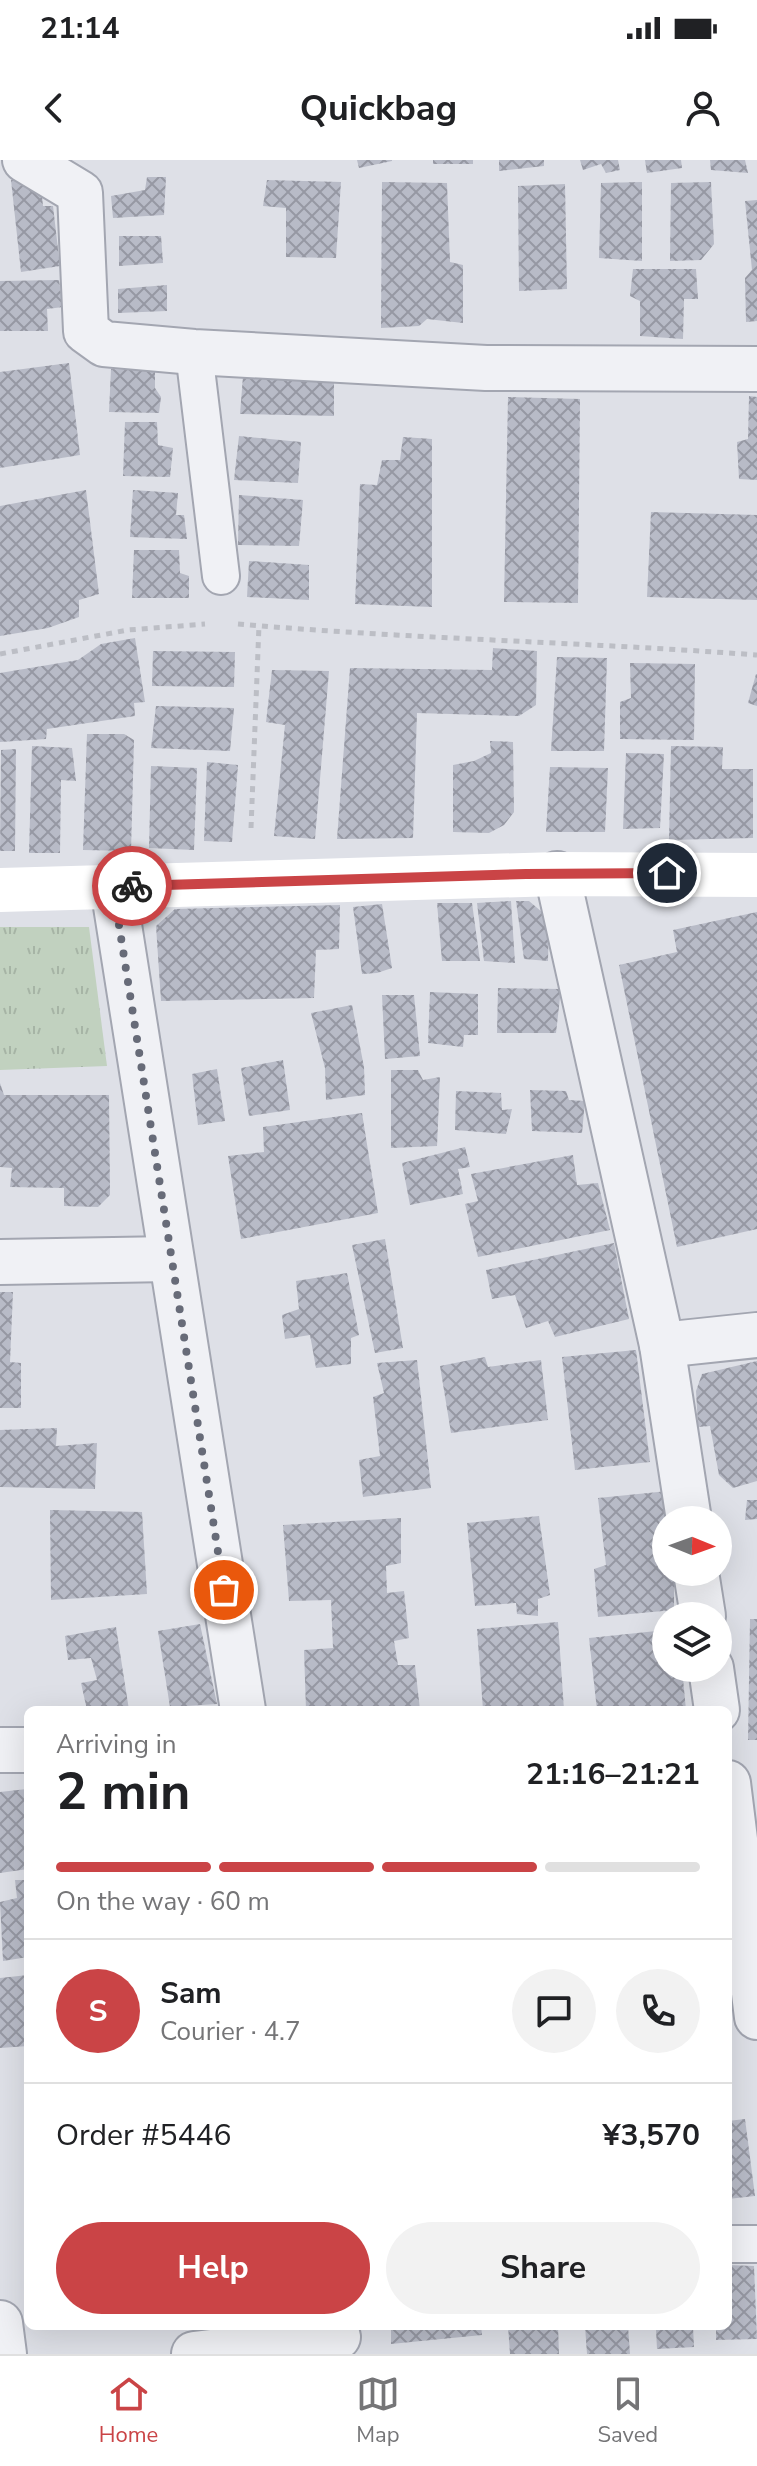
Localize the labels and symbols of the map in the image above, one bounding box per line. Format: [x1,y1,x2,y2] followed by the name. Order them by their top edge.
[633,839,701,907] pin
[92,846,172,926] courier
[652,1506,732,1586] north arrow
[190,1556,258,1624] pin

